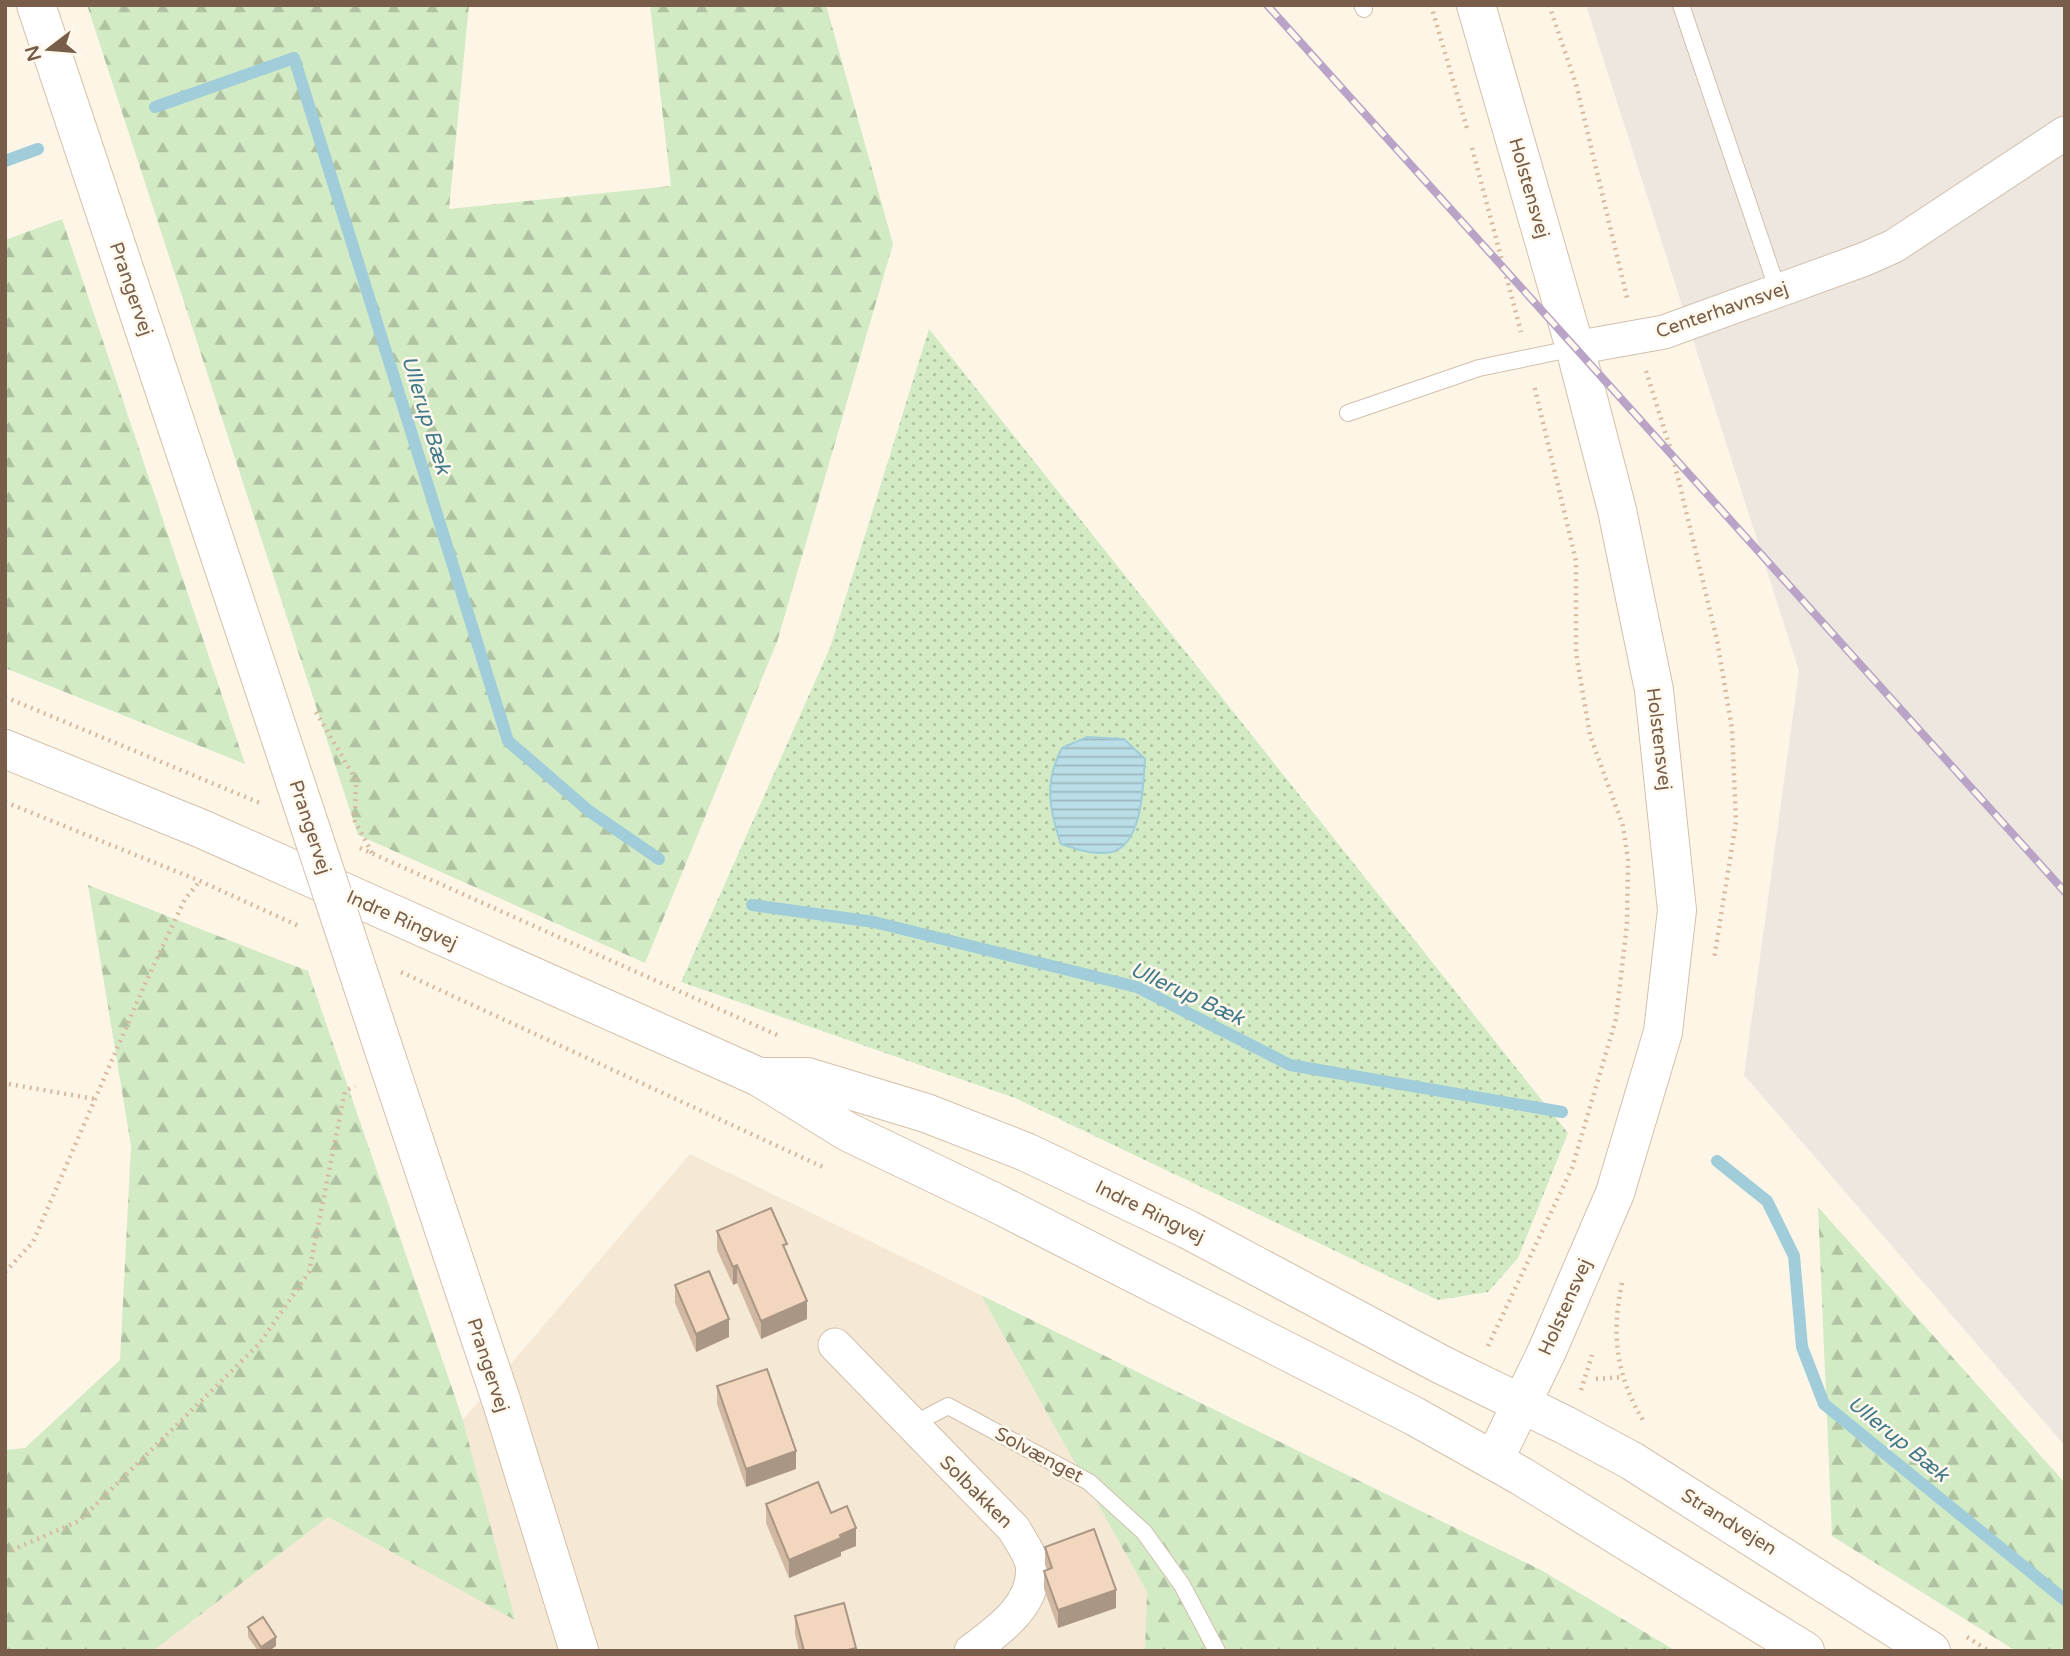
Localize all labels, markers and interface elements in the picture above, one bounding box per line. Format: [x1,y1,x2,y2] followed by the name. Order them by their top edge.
[14,14,84,84] north arrow
[21,43,46,64] text: N
[1504,135,1554,241] street label: Holstensvej
[105,239,157,339] street label: Prangervej
[1653,277,1791,343] street label: Centerhavnsvej
[396,353,456,479] water label: Ullerup Bæk
[1642,686,1676,792] street label: Holstensvej
[284,777,336,877] street label: Prangervej
[343,886,461,954] street label: Indre Ringvej
[1126,957,1249,1032] water label: Ullerup Bæk
[1092,1176,1208,1248] street label: Indre Ringvej
[1534,1255,1596,1359] street label: Holstensvej
[462,1315,514,1415] street label: Prangervej
[1842,1391,1955,1488] water label: Ullerup Bæk
[991,1423,1087,1487] street label: Solvænget
[935,1451,1017,1533] street label: Solbakken
[1677,1484,1781,1560] street label: Strandvejen

